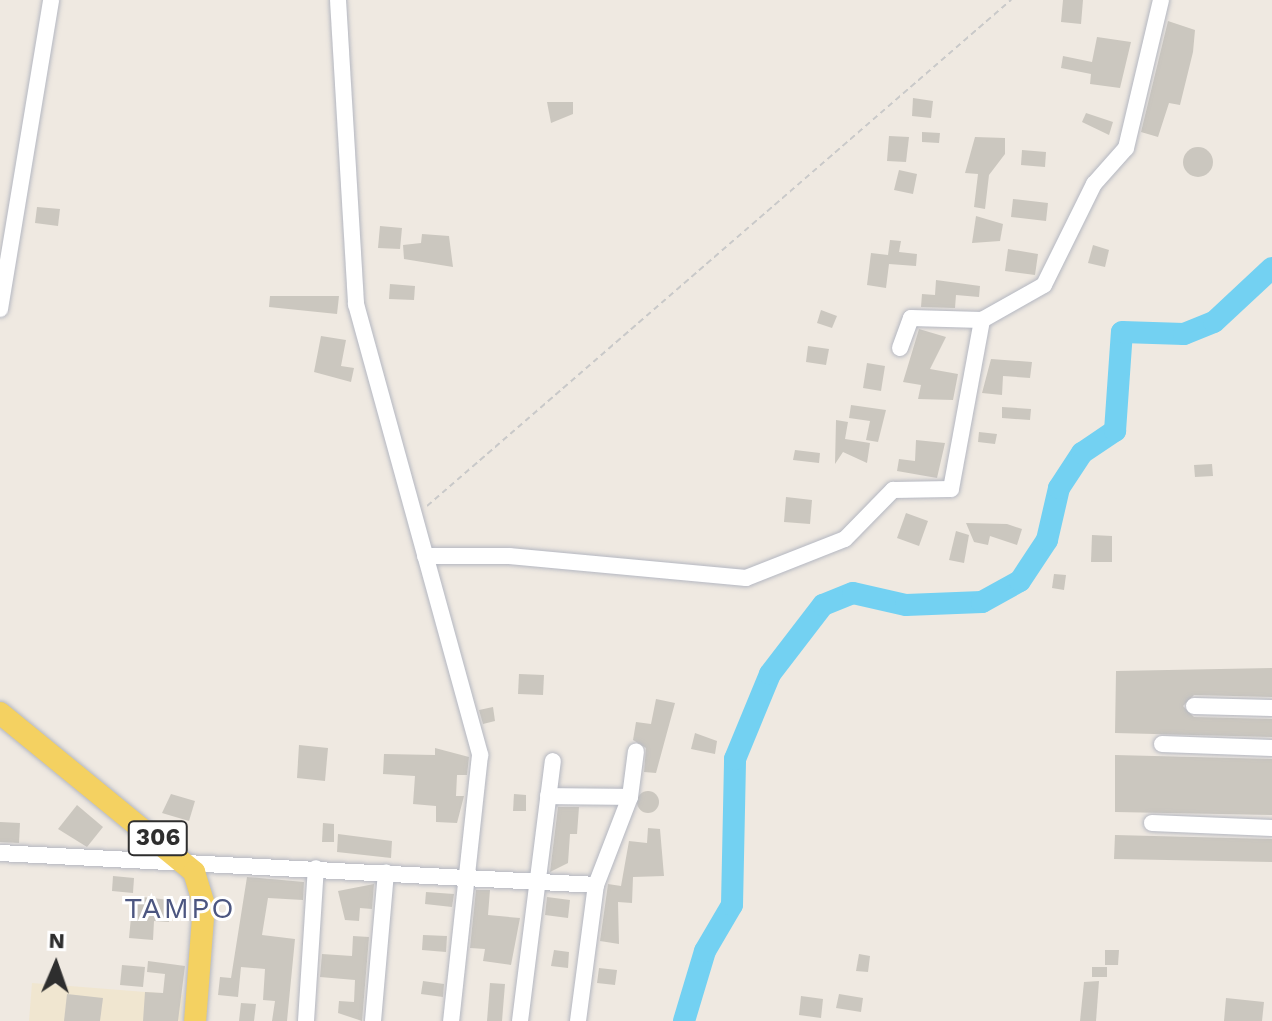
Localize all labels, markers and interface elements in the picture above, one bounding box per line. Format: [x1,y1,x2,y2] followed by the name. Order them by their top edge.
[126,818,190,858] road number: 306
[124,890,236,926] district label: TAMPO
[16,925,96,1005] north arrow
[48,928,65,953] text: N

